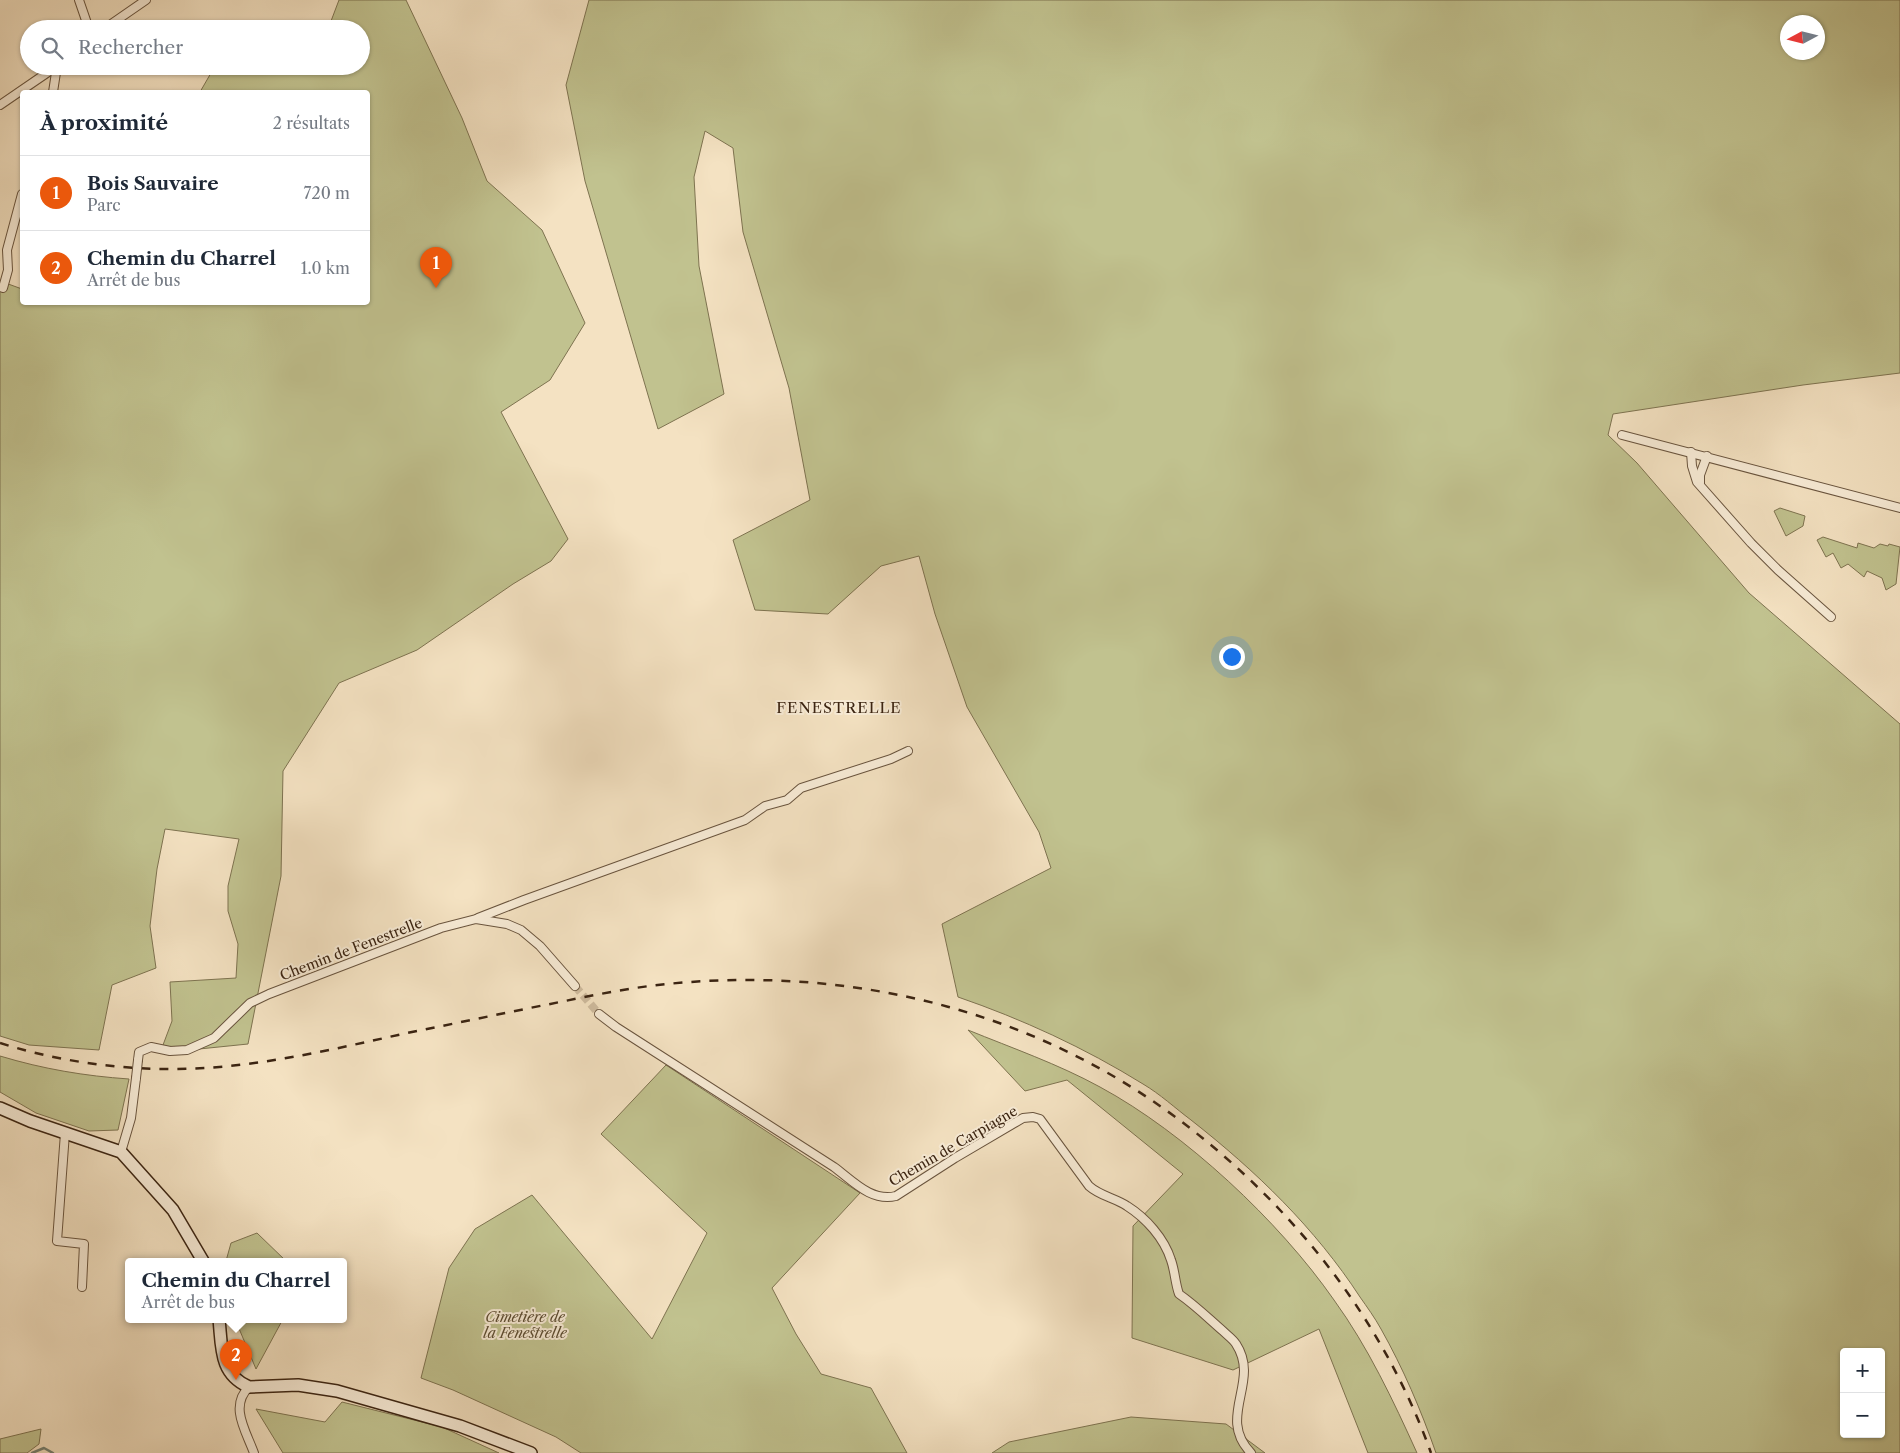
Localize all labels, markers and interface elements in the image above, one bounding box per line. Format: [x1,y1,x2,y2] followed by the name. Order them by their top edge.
[1780,15,1825,60] north arrow
[20,20,370,75] search box
[38,34,66,62] icon: search
[78,36,183,59] text: Rechercher
[40,110,168,135] text: À proximité
[273,113,350,133] text: 2 résultats
[87,172,219,195] text: Bois Sauvaire
[52,183,60,203] text: 1
[304,183,350,203] text: 720 m
[87,195,121,215] text: Parc
[87,247,276,270] text: Chemin du Charrel
[420,247,452,288] pin: 1
[51,258,61,278] text: 2
[301,258,350,278] text: 1.0 km
[87,270,180,290] text: Arrêt de bus
[1219,644,1245,670] your location
[776,698,902,717] district label: FENESTRELLE
[277,914,425,984] street label: Chemin de Fenestrelle
[885,1102,1021,1190] street label: Chemin de Carpiagne
[125,1258,347,1323] popup
[142,1269,330,1292] text: Chemin du Charrel
[142,1292,235,1312] text: Arrêt de bus
[483,1308,568,1342] park label: Cimetière de la Fenestrelle
[220,1339,252,1380] pin: 2
[1840,1348,1885,1438] map controls
[1840,1348,1885,1393] button: +
[1840,1393,1885,1438] button: −

